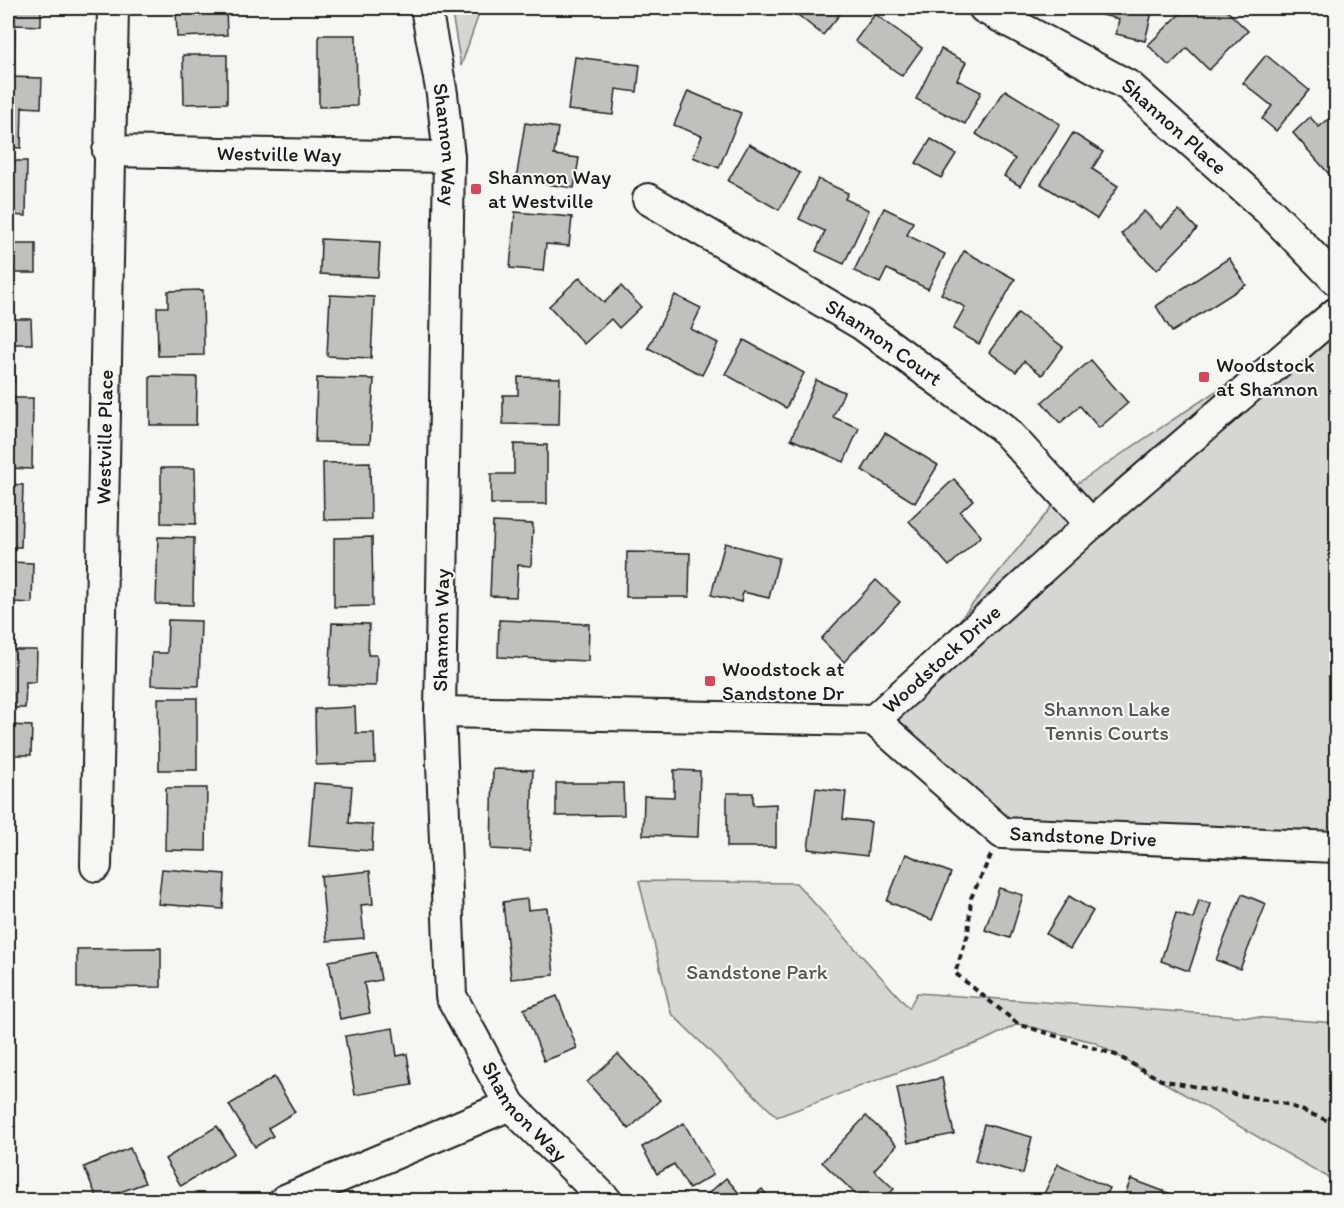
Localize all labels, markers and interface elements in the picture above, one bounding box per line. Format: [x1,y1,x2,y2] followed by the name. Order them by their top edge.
[1118,72,1232,179] street label: Shannon Place
[428,81,463,206] street label: Shannon Way
[217,140,341,167] street label: Westville Way
[488,164,611,213] place label: Shannon Way at Westville
[469,182,483,196] marker: Shannon Way at Westville
[821,293,947,391] street label: Shannon Court
[1216,352,1318,401] place label: Woodstock at Shannon
[90,369,118,505] street label: Westville Place
[1197,370,1211,384] marker: Woodstock at Shannon
[427,568,454,692] street label: Shannon Way
[877,599,1006,719] street label: Woodstock Drive
[722,656,845,705] place label: Woodstock at Sandstone Dr
[703,674,717,688] marker: Woodstock at Sandstone Dr
[1044,696,1170,745] park label: Shannon Lake Tennis Courts
[1009,820,1157,851] street label: Sandstone Drive
[686,959,828,984] park label: Sandstone Park
[477,1057,573,1167] street label: Shannon Way

